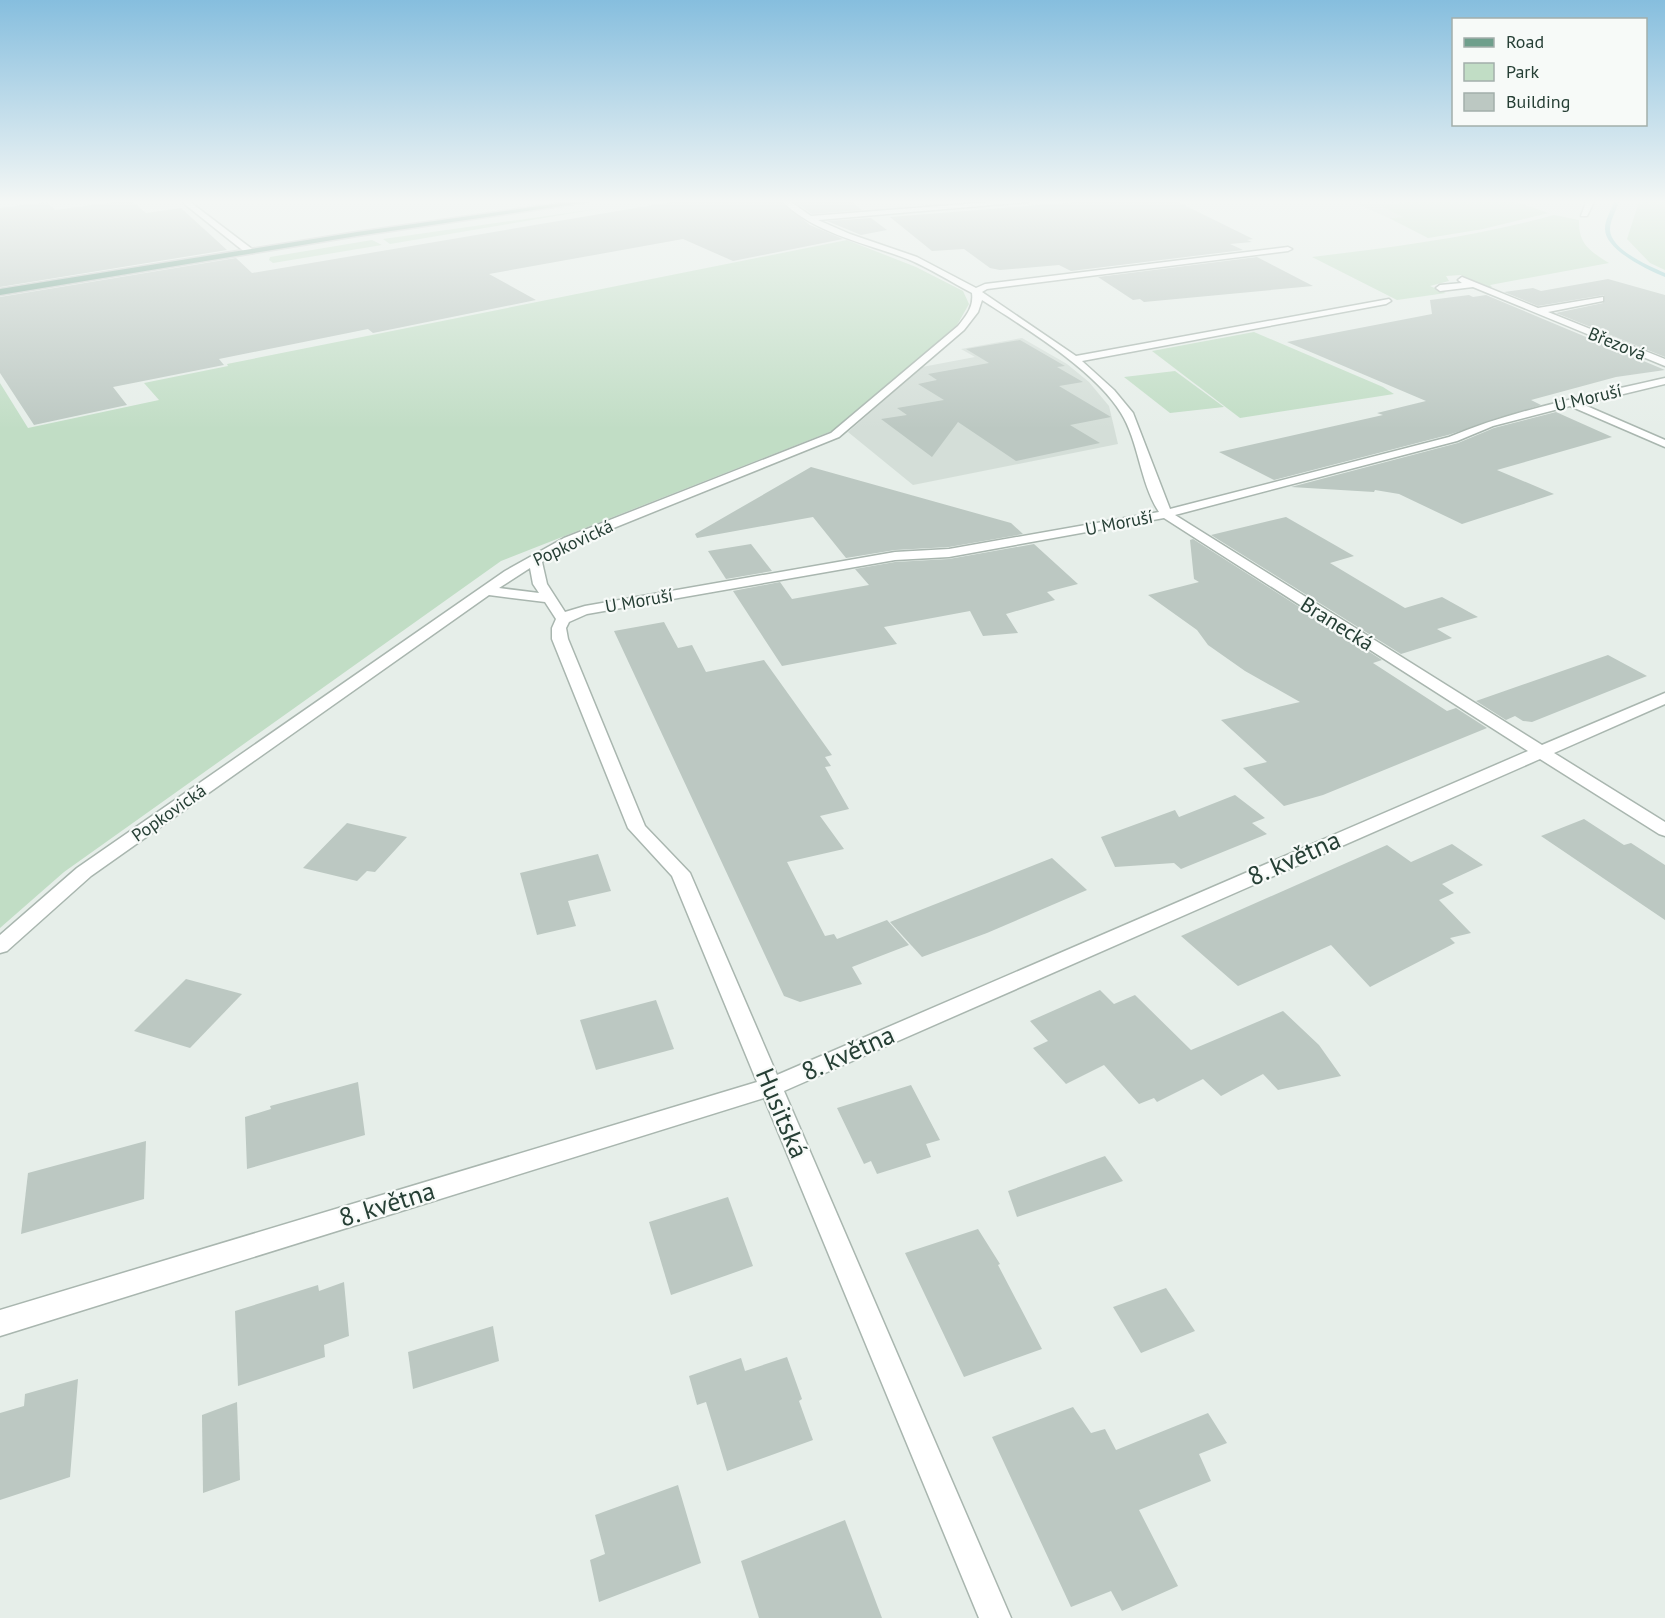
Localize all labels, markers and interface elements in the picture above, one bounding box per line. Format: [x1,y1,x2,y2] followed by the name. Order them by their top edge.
[1452,18,1647,126] legend
[1506,30,1544,53] text: Road
[1506,60,1539,83] text: Park
[1506,90,1570,113] text: Building
[1585,322,1649,366] street label: Březová
[1552,379,1624,416] street label: U Moruší
[1083,505,1155,540] street label: U Moruší
[529,514,617,571] street label: Popkovická
[603,583,675,618] street label: U Moruší
[1295,590,1379,657] street label: Branecká
[127,779,210,847] street label: Popkovická
[1242,822,1345,893] street label: 8. května
[796,1017,899,1088] street label: 8. května
[749,1063,816,1163] street label: Husitská
[335,1173,439,1234] street label: 8. května

